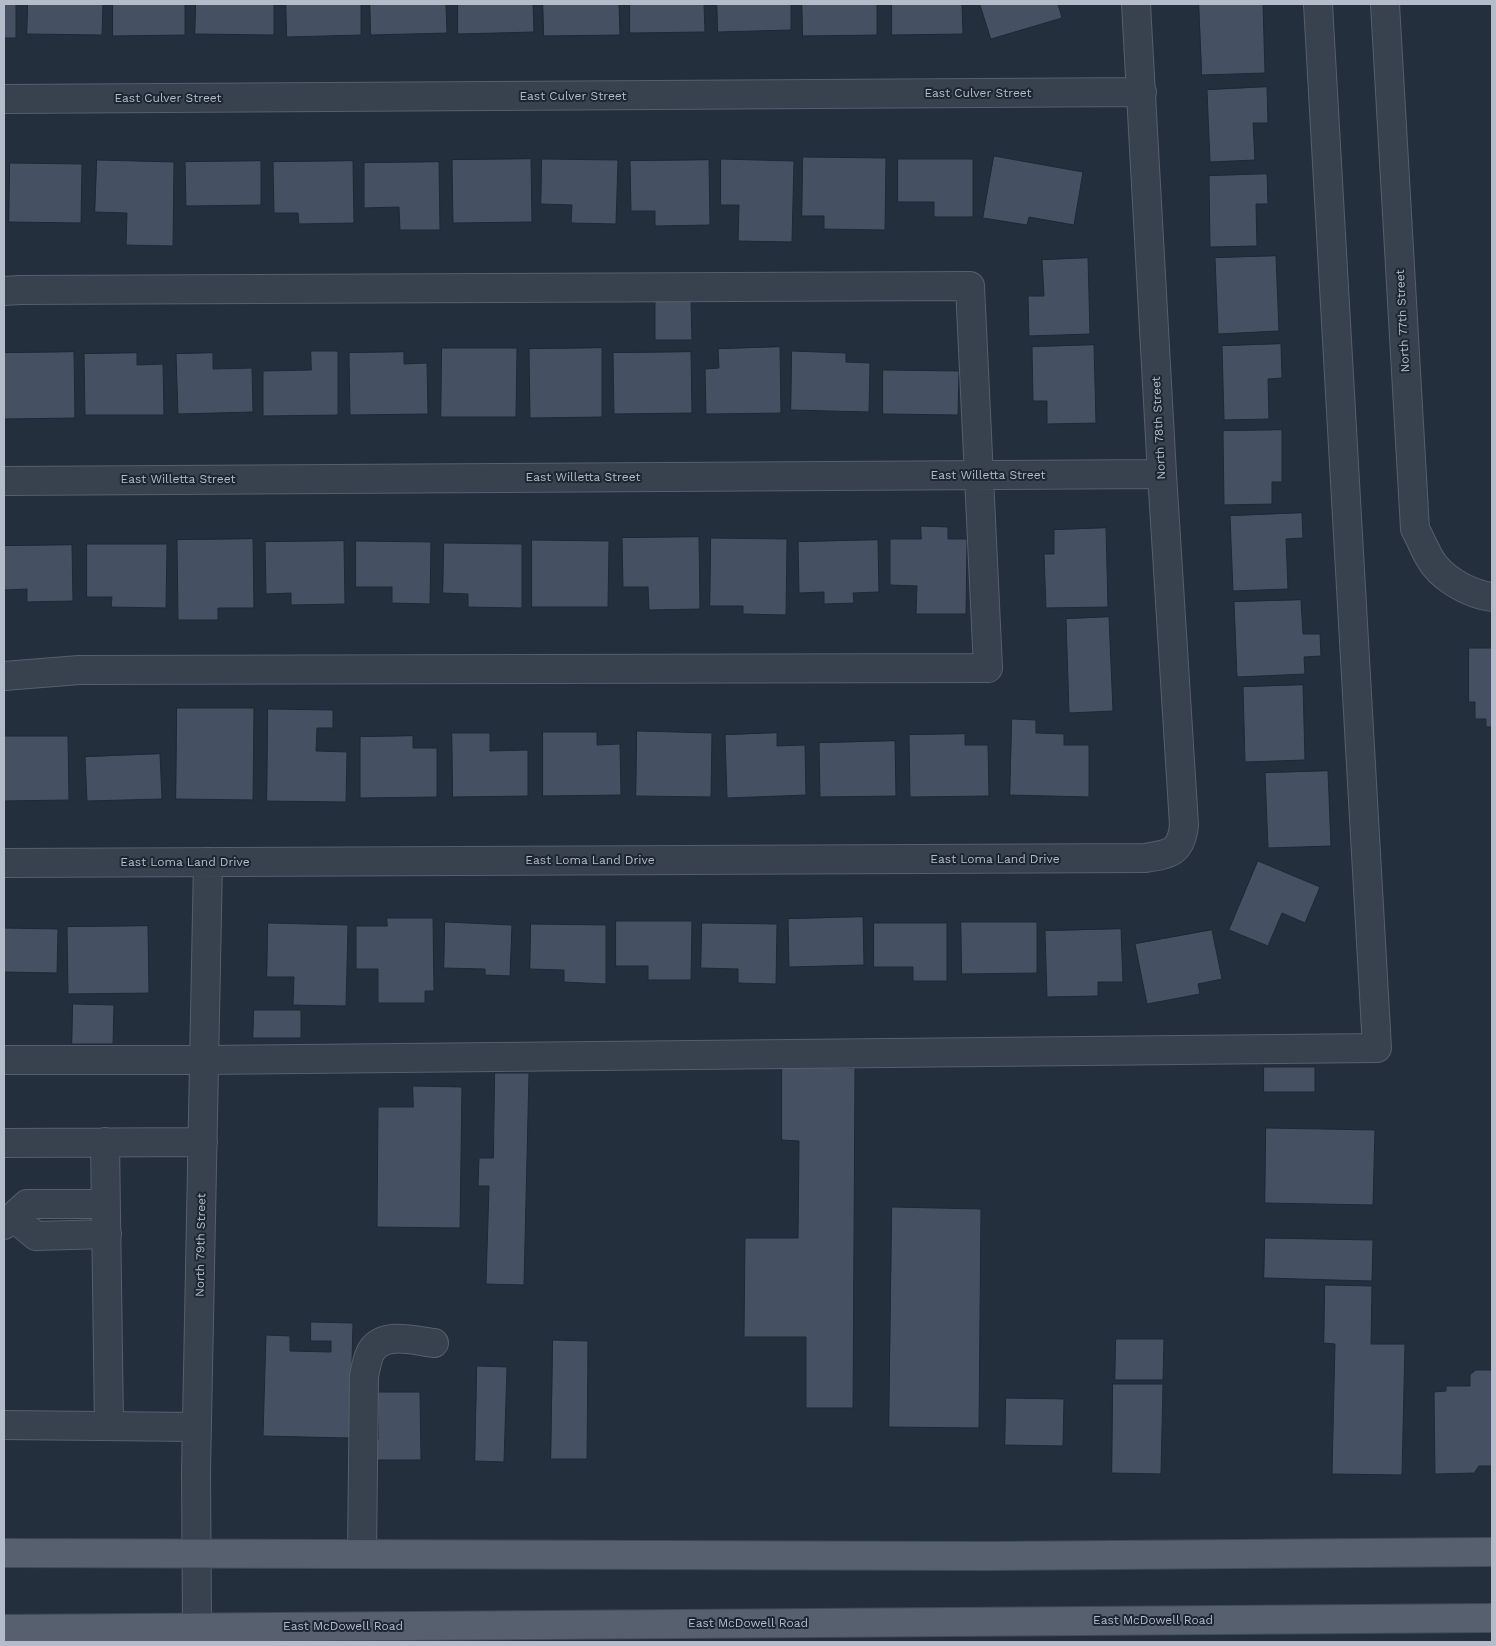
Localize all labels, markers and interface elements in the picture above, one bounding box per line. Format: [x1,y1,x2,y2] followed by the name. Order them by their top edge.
[924,86,1032,100] street label: East Culver Street
[519,89,627,103] street label: East Culver Street
[114,91,222,105] street label: East Culver Street
[1393,269,1413,373] street label: North 77th Street
[1149,376,1169,480] street label: North 78th Street
[931,468,1045,482] street label: East Willetta Street
[526,470,640,484] street label: East Willetta Street
[121,472,235,486] street label: East Willetta Street
[930,852,1060,866] street label: East Loma Land Drive
[525,853,655,867] street label: East Loma Land Drive
[120,855,250,869] street label: East Loma Land Drive
[193,1193,209,1297] street label: North 79th Street
[1093,1613,1213,1627] street label: East McDowell Road
[688,1616,808,1630] street label: East McDowell Road
[283,1619,403,1633] street label: East McDowell Road

